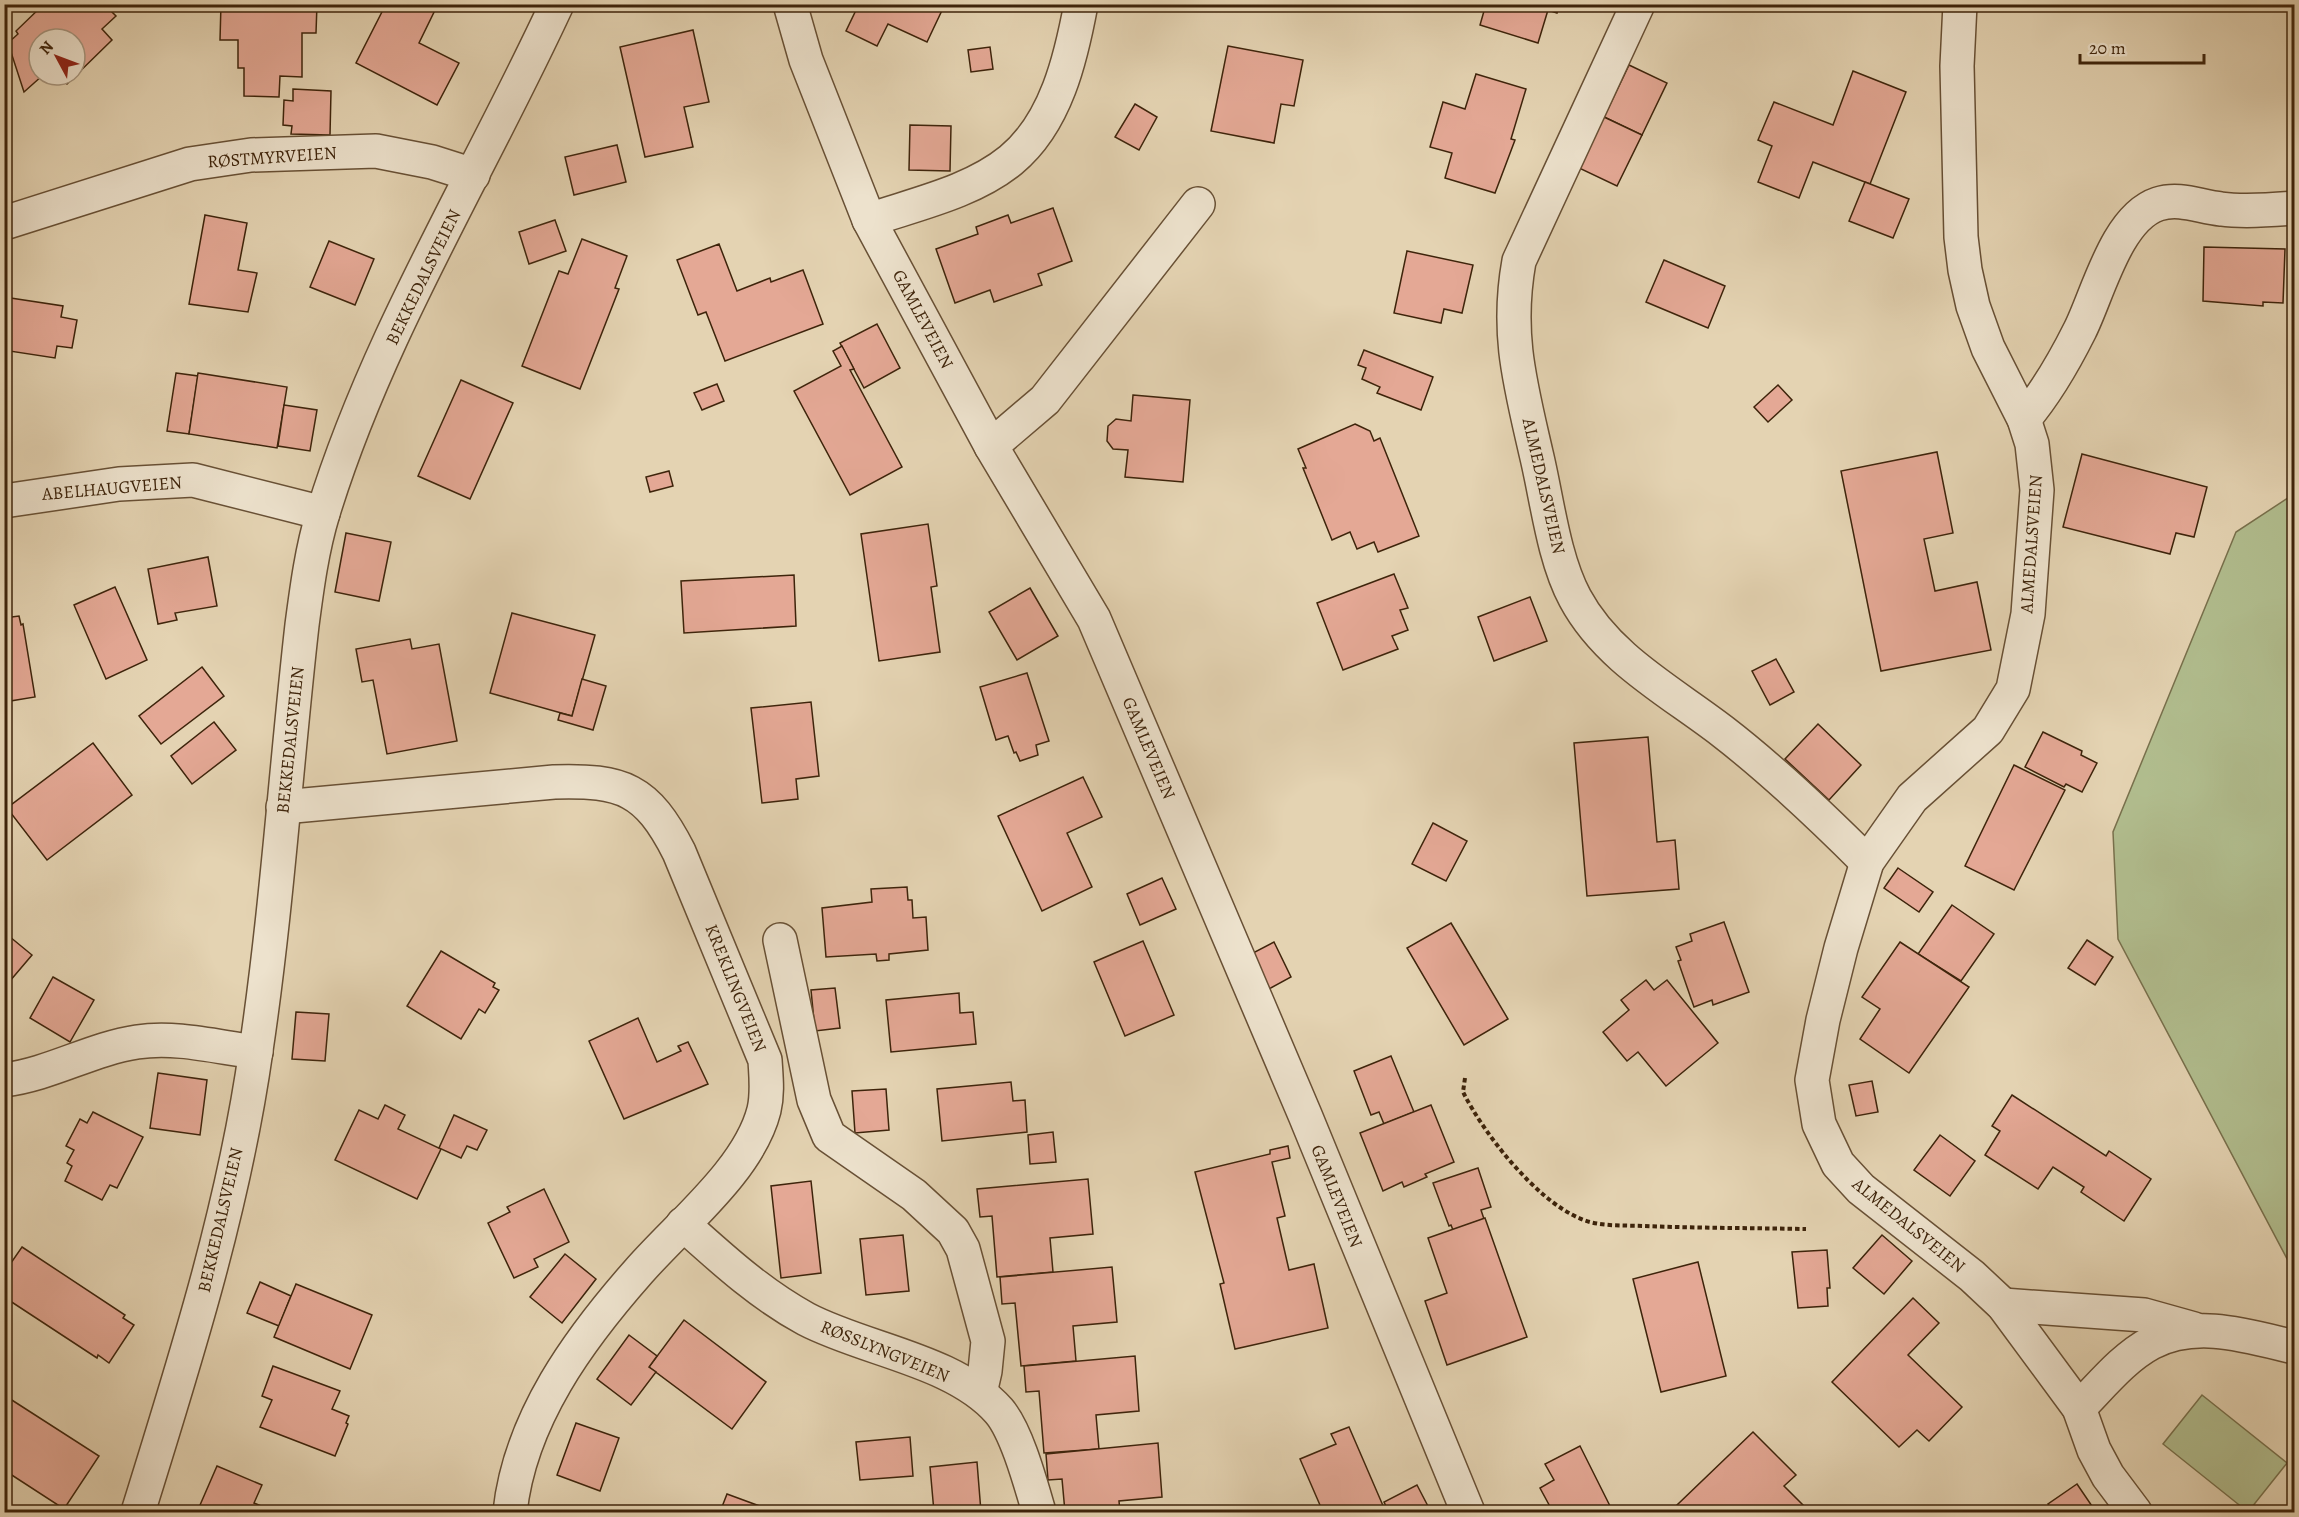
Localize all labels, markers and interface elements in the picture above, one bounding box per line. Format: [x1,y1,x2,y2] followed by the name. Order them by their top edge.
[27,27,87,87] north arrow
[2080,27,2204,65] scale bar
[34,36,59,59] text: N
[2089,36,2126,60] text: 20 m
[207,141,338,173] street label: RØSTMYRVEIEN
[380,205,466,349] street label: BEKKEDALSVEIEN
[887,265,959,373] street label: GAMLEVEIEN
[1516,415,1571,556] street label: ALMEDALSVEIEN
[40,470,183,506] street label: ABELHAUGVEIEN
[2014,474,2048,615] street label: ALMEDALSVEIEN
[270,665,310,815] street label: BEKKEDALSVEIEN
[1117,693,1181,803] street label: GAMLEVEIEN
[699,920,773,1056] street label: KREKLINGVEIEN
[1305,1141,1369,1251] street label: GAMLEVEIEN
[192,1145,248,1295] street label: BEKKEDALSVEIEN
[1847,1171,1971,1278] street label: ALMEDALSVEIEN
[817,1314,953,1388] street label: RØSSLYNGVEIEN

